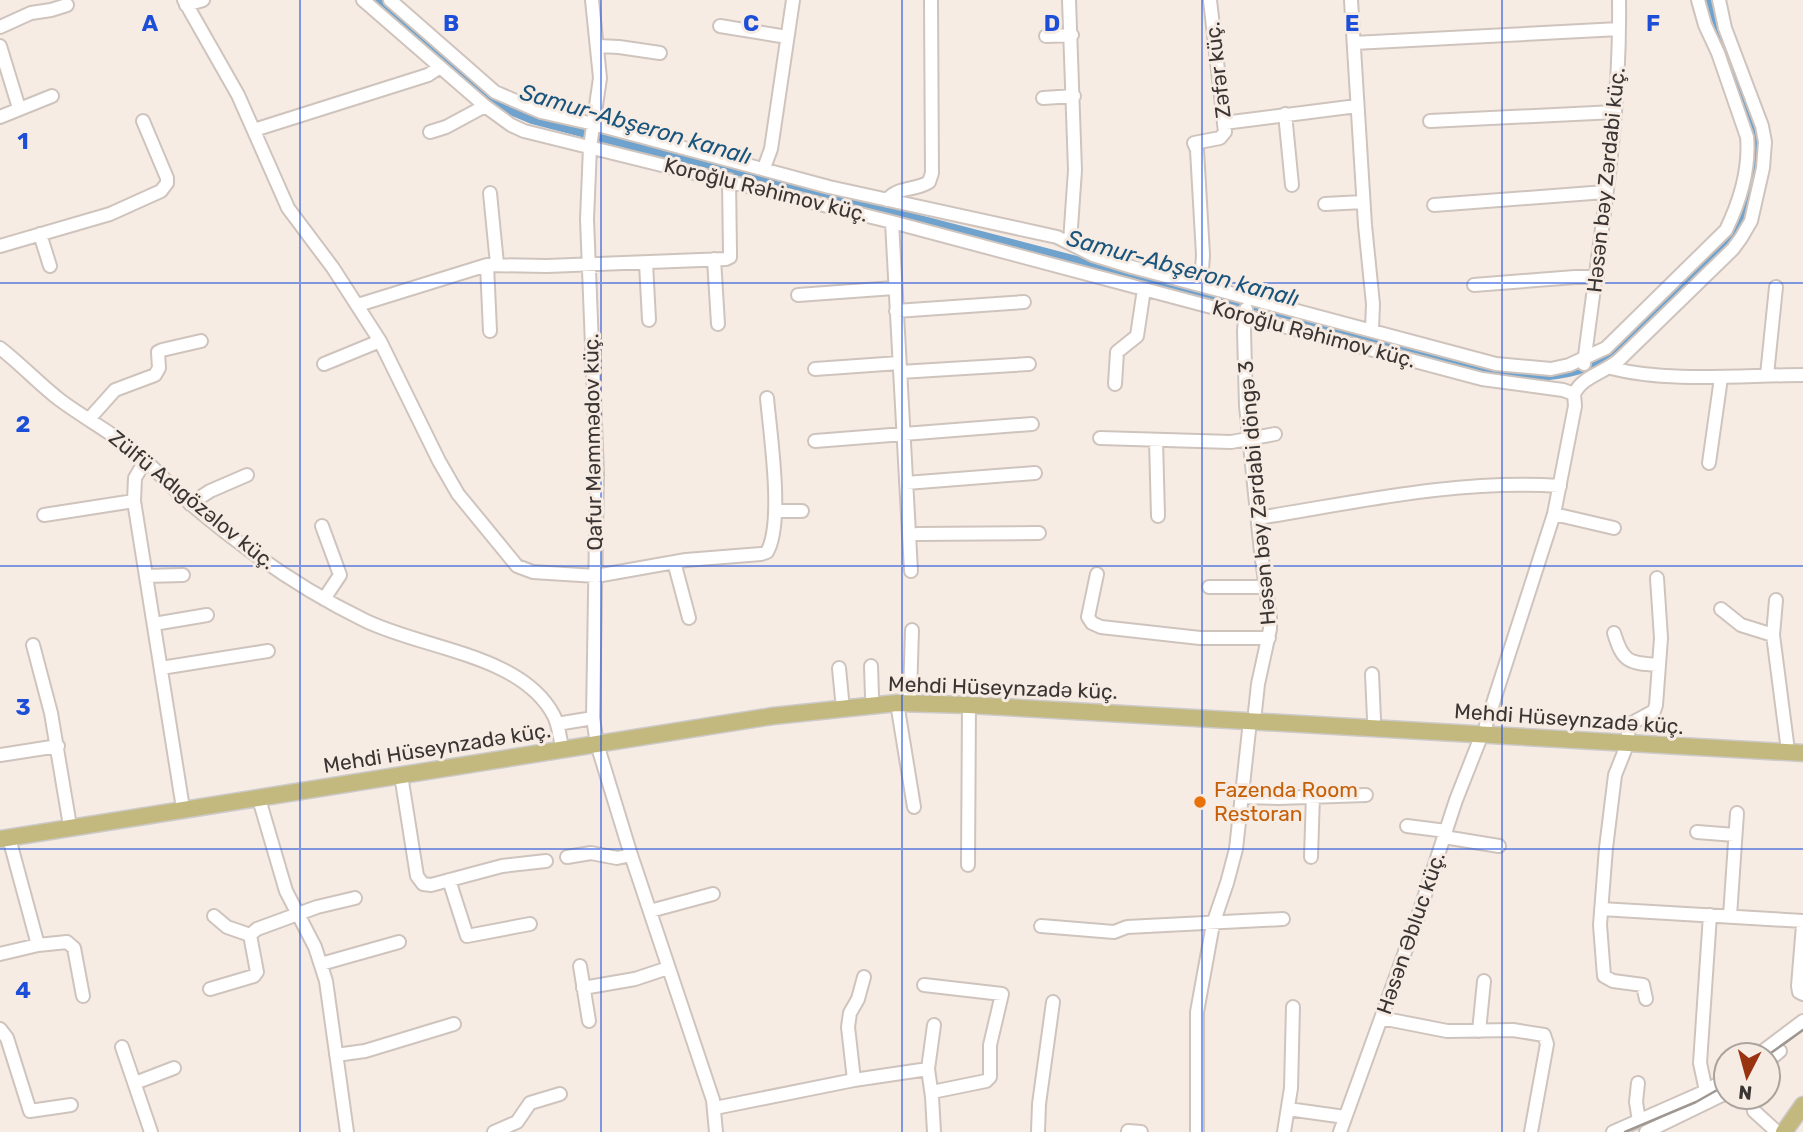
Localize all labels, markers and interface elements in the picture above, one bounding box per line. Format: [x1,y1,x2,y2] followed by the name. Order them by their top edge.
[142,9,159,37] text: A
[443,9,459,37] text: B
[743,9,759,37] text: C
[1044,9,1060,37] text: D
[1345,9,1359,37] text: E
[1646,9,1660,37] text: F
[1199,20,1236,120] street label: Zəfər küç.
[1581,66,1630,294] street label: Həsən bəy Zərdabi küç.
[517,78,755,170] water label: Samur-Abşeron kanalı
[17,127,29,155] text: 1
[661,152,871,227] street label: Koroğlu Rəhimov küç.
[1064,223,1302,313] water label: Samur-Abşeron kanalı
[1210,294,1419,373] street label: Koroğlu Rəhimov küç.
[578,333,607,551] street label: Qafur Məmmədov küç.
[1232,360,1281,626] street label: Həsən bəy Zərdabi döngə 3
[16,410,30,438] text: 2
[104,425,281,574] street label: Zülfü Adıgözəlov küç.
[888,671,1118,704] street label: Mehdi Hüseynzadə küç.
[15,693,31,721] text: 3
[1453,698,1685,739] street label: Mehdi Hüseynzadə küç.
[321,717,552,778] street label: Mehdi Hüseynzadə küç.
[1214,777,1358,826] place label: Fazenda Room Restoran
[1192,794,1208,810] marker: Fazenda Room Restoran
[1371,848,1450,1017] street label: Həsən Əbluc küç.
[15,976,31,1004] text: 4
[1712,1041,1782,1111] north arrow
[1737,1080,1753,1105] text: N

